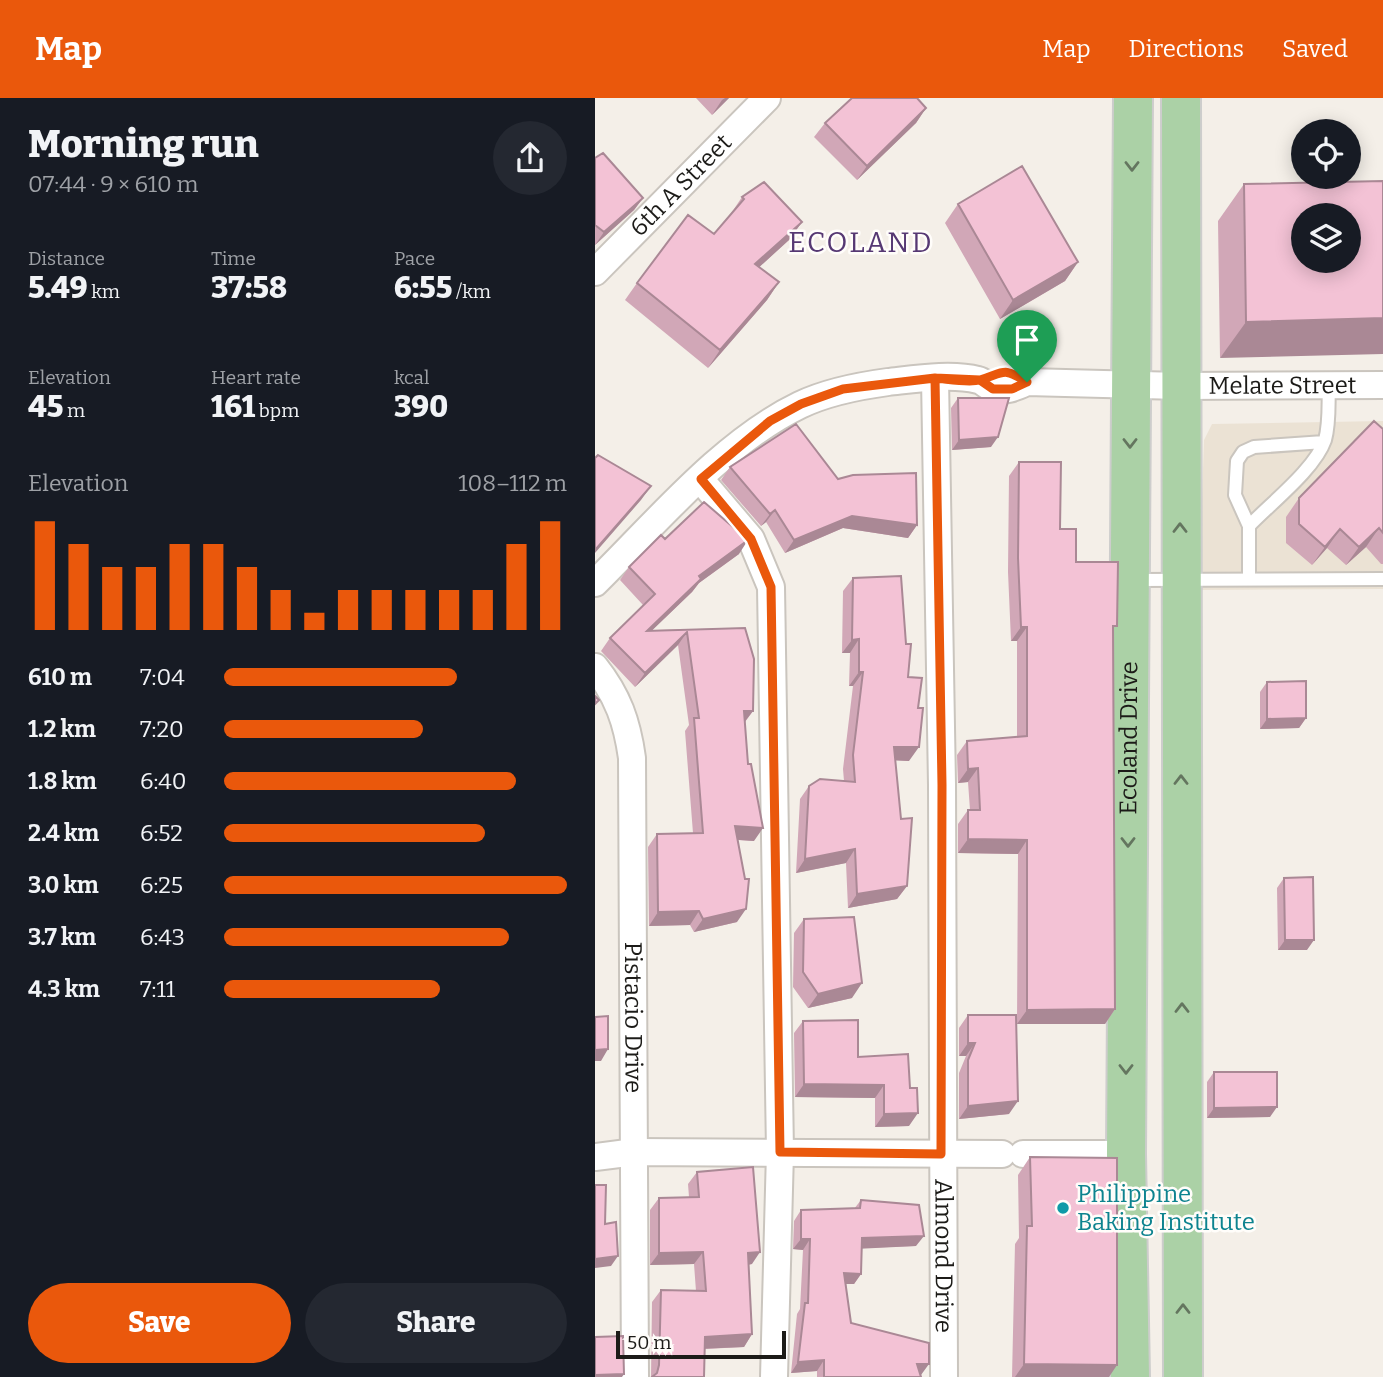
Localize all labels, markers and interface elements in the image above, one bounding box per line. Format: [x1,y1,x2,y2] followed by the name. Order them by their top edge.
[35,29,102,69] text: Map
[1042,35,1091,63] text: Map
[1129,35,1244,63] text: Directions
[1282,35,1348,63] text: Saved
[1291,119,1361,273] map controls
[1291,119,1361,189] button: locate
[28,121,259,167] text: Morning run
[493,121,567,195] button: share
[624,128,737,242] street label: 6th A Street
[1124,161,1140,172] one-way arrow
[28,170,198,198] text: 07:44 · 9 × 610 m
[1291,203,1361,273] button: layers
[788,226,934,259] district label: ECOLAND
[28,247,105,270] text: Distance
[211,247,256,270] text: Time
[394,247,435,270] text: Pace
[28,270,87,306] text: 5.49
[211,270,287,306] text: 37:58
[394,270,452,306] text: 6:55
[87,280,120,303] text: km
[452,280,491,303] text: /km
[997,310,1057,382] pin
[1008,321,1046,359] icon: arrive
[28,366,111,389] text: Elevation
[211,366,301,389] text: Heart rate
[394,366,429,389] text: kcal
[1208,371,1357,400] street label: Melate Street
[28,389,63,425] text: 45
[211,389,255,425] text: 161
[394,389,448,425] text: 390
[63,399,85,422] text: m
[255,399,299,422] text: bpm
[1122,438,1138,448] one-way arrow
[28,469,128,497] text: Elevation
[458,469,567,497] text: 108–112 m
[1172,523,1188,533] one-way arrow
[1114,661,1143,815] street label: Ecoland Drive
[28,663,92,691] text: 610 m
[140,663,185,691] text: 7:04
[28,715,96,743] text: 1.2 km
[140,715,184,743] text: 7:20
[28,767,97,795] text: 1.8 km
[140,767,187,795] text: 6:40
[1173,775,1189,785] one-way arrow
[28,819,99,847] text: 2.4 km
[140,819,183,847] text: 6:52
[1120,836,1135,847] one-way arrow
[28,871,99,899] text: 3.0 km
[140,871,183,899] text: 6:25
[28,923,96,951] text: 3.7 km
[140,923,185,951] text: 6:43
[619,942,648,1093] street label: Pistacio Drive
[28,975,100,1003] text: 4.3 km
[140,975,175,1003] text: 7:11
[1174,1002,1190,1013] one-way arrow
[1118,1064,1134,1075] one-way arrow
[929,1179,958,1333] street label: Almond Drive
[1077,1180,1255,1236] place label: Philippine Baking Institute
[1055,1200,1071,1216] marker: Philippine Baking Institute
[28,1283,291,1363] button: Save
[305,1283,567,1363] button: Share
[1175,1303,1191,1314] one-way arrow
[616,1328,786,1360] scale bar
[627,1331,671,1354] text: 50 m

